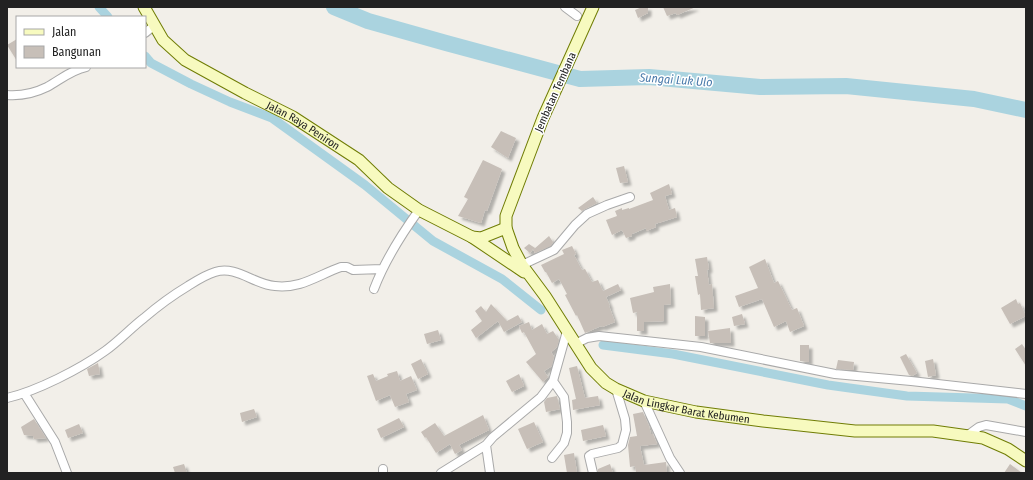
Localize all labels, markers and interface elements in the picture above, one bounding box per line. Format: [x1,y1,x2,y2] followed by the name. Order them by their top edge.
[16,16,146,68] legend
[52,25,76,39] text: Jalan
[52,45,101,59] text: Bangunan
[532,50,579,134] street label: Jembatan Tembana
[638,70,713,90] water label: Sungai Luk Ulo
[264,99,342,153] street label: Jalan Raya Peniron
[621,387,751,426] street label: Jalan Lingkar Barat Kebumen

